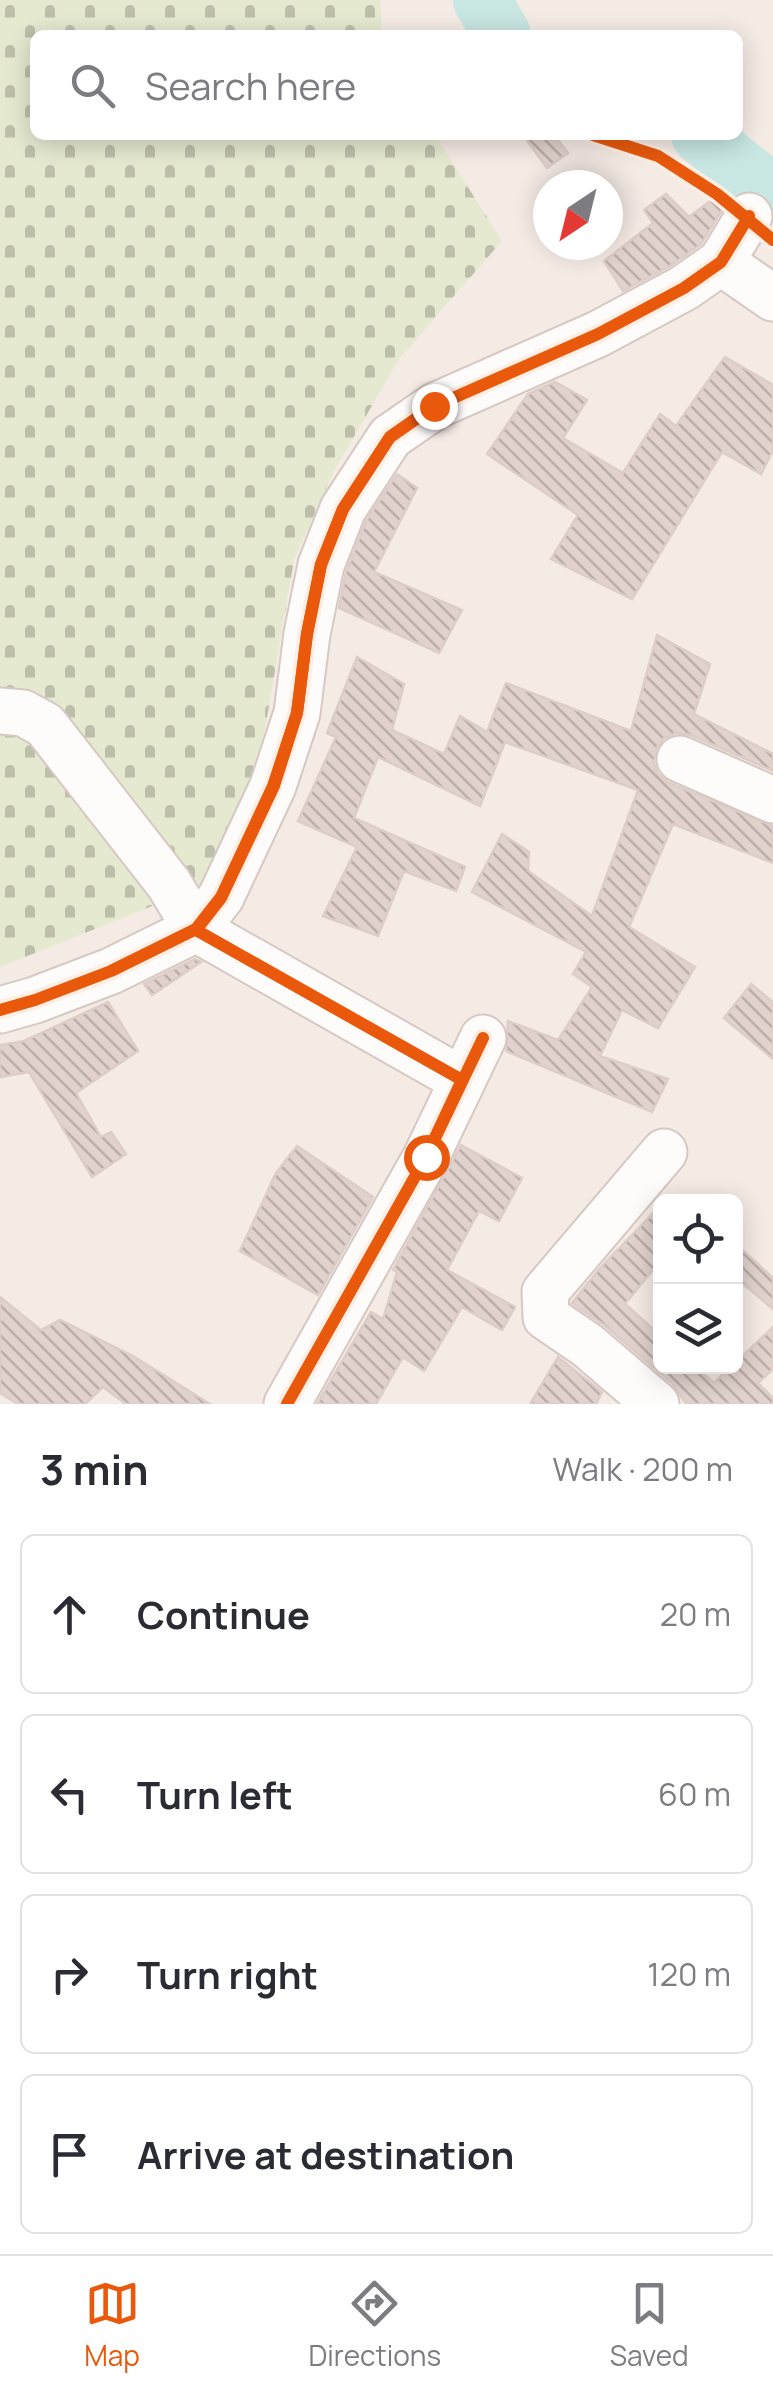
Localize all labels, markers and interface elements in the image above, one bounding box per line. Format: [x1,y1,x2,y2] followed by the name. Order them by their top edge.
[30,30,743,140] search box
[65,58,120,113] icon: search
[145,59,356,111] text: Search here
[533,170,623,260] north arrow
[412,384,458,430] route end
[404,1135,450,1181] route start
[653,1194,743,1374] map controls
[653,1194,743,1284] button: locate
[653,1284,743,1374] button: layers
[40,1440,149,1498] text: 3 min
[553,1447,733,1491] text: Walk · 200 m
[42,1587,97,1642] icon: ahead
[137,1588,310,1640] text: Continue
[660,1592,731,1636] text: 20 m
[42,1767,97,1822] icon: left
[137,1768,293,1820] text: Turn left
[658,1772,731,1816] text: 60 m
[42,1947,97,2002] icon: right
[137,1948,318,2000] text: Turn right
[647,1952,731,1996] text: 120 m
[42,2127,97,2182] icon: arrive
[137,2128,514,2180] text: Arrive at destination
[84,2276,140,2374] tab: Map
[309,2276,441,2374] tab: Directions
[610,2276,689,2374] tab: Saved

